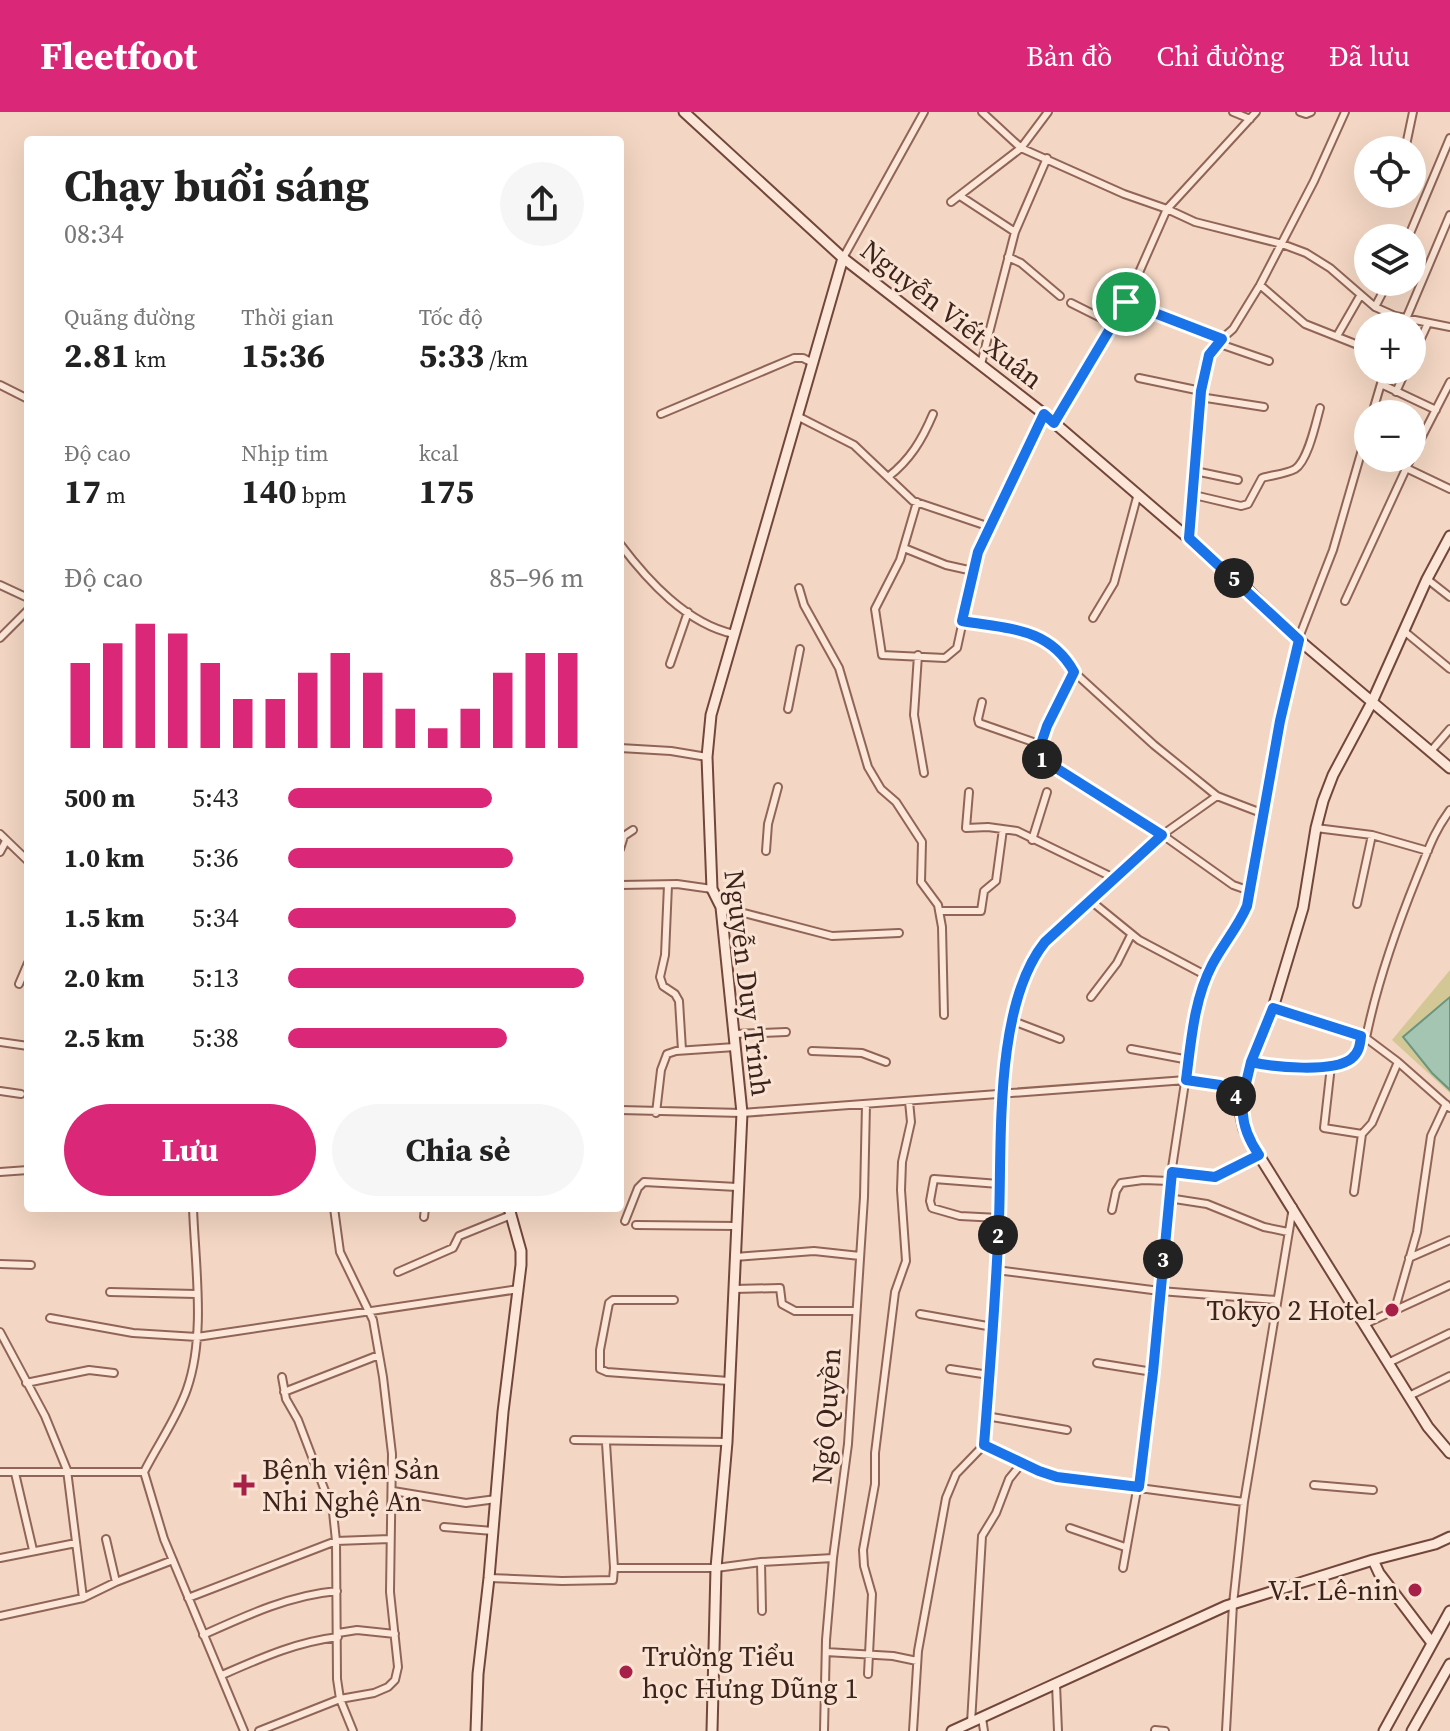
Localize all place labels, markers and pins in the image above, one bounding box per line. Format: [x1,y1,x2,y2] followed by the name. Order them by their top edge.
[1092,268,1160,336] pin
[1214,558,1254,598] pin: 5
[1022,739,1062,779] pin: 1
[1216,1076,1256,1116] pin: 4
[978,1215,1018,1255] pin: 2
[1143,1239,1183,1279] pin: 3
[1206,1291,1376,1329] place label: Tokyo 2 Hotel
[1383,1301,1401,1319] marker: Tokyo 2 Hotel
[262,1450,440,1520] place label: Bệnh viện Sản Nhi Nghệ An
[233,1474,255,1496] marker: Bệnh viện Sản Nhi Nghệ An
[1268,1571,1399,1609] place label: V.I. Lê-nin
[1406,1581,1424,1599] marker: V.I. Lê-nin
[642,1637,858,1707] place label: Trường Tiểu học Hưng Dũng 1
[617,1663,635,1681] marker: Trường Tiểu học Hưng Dũng 1

